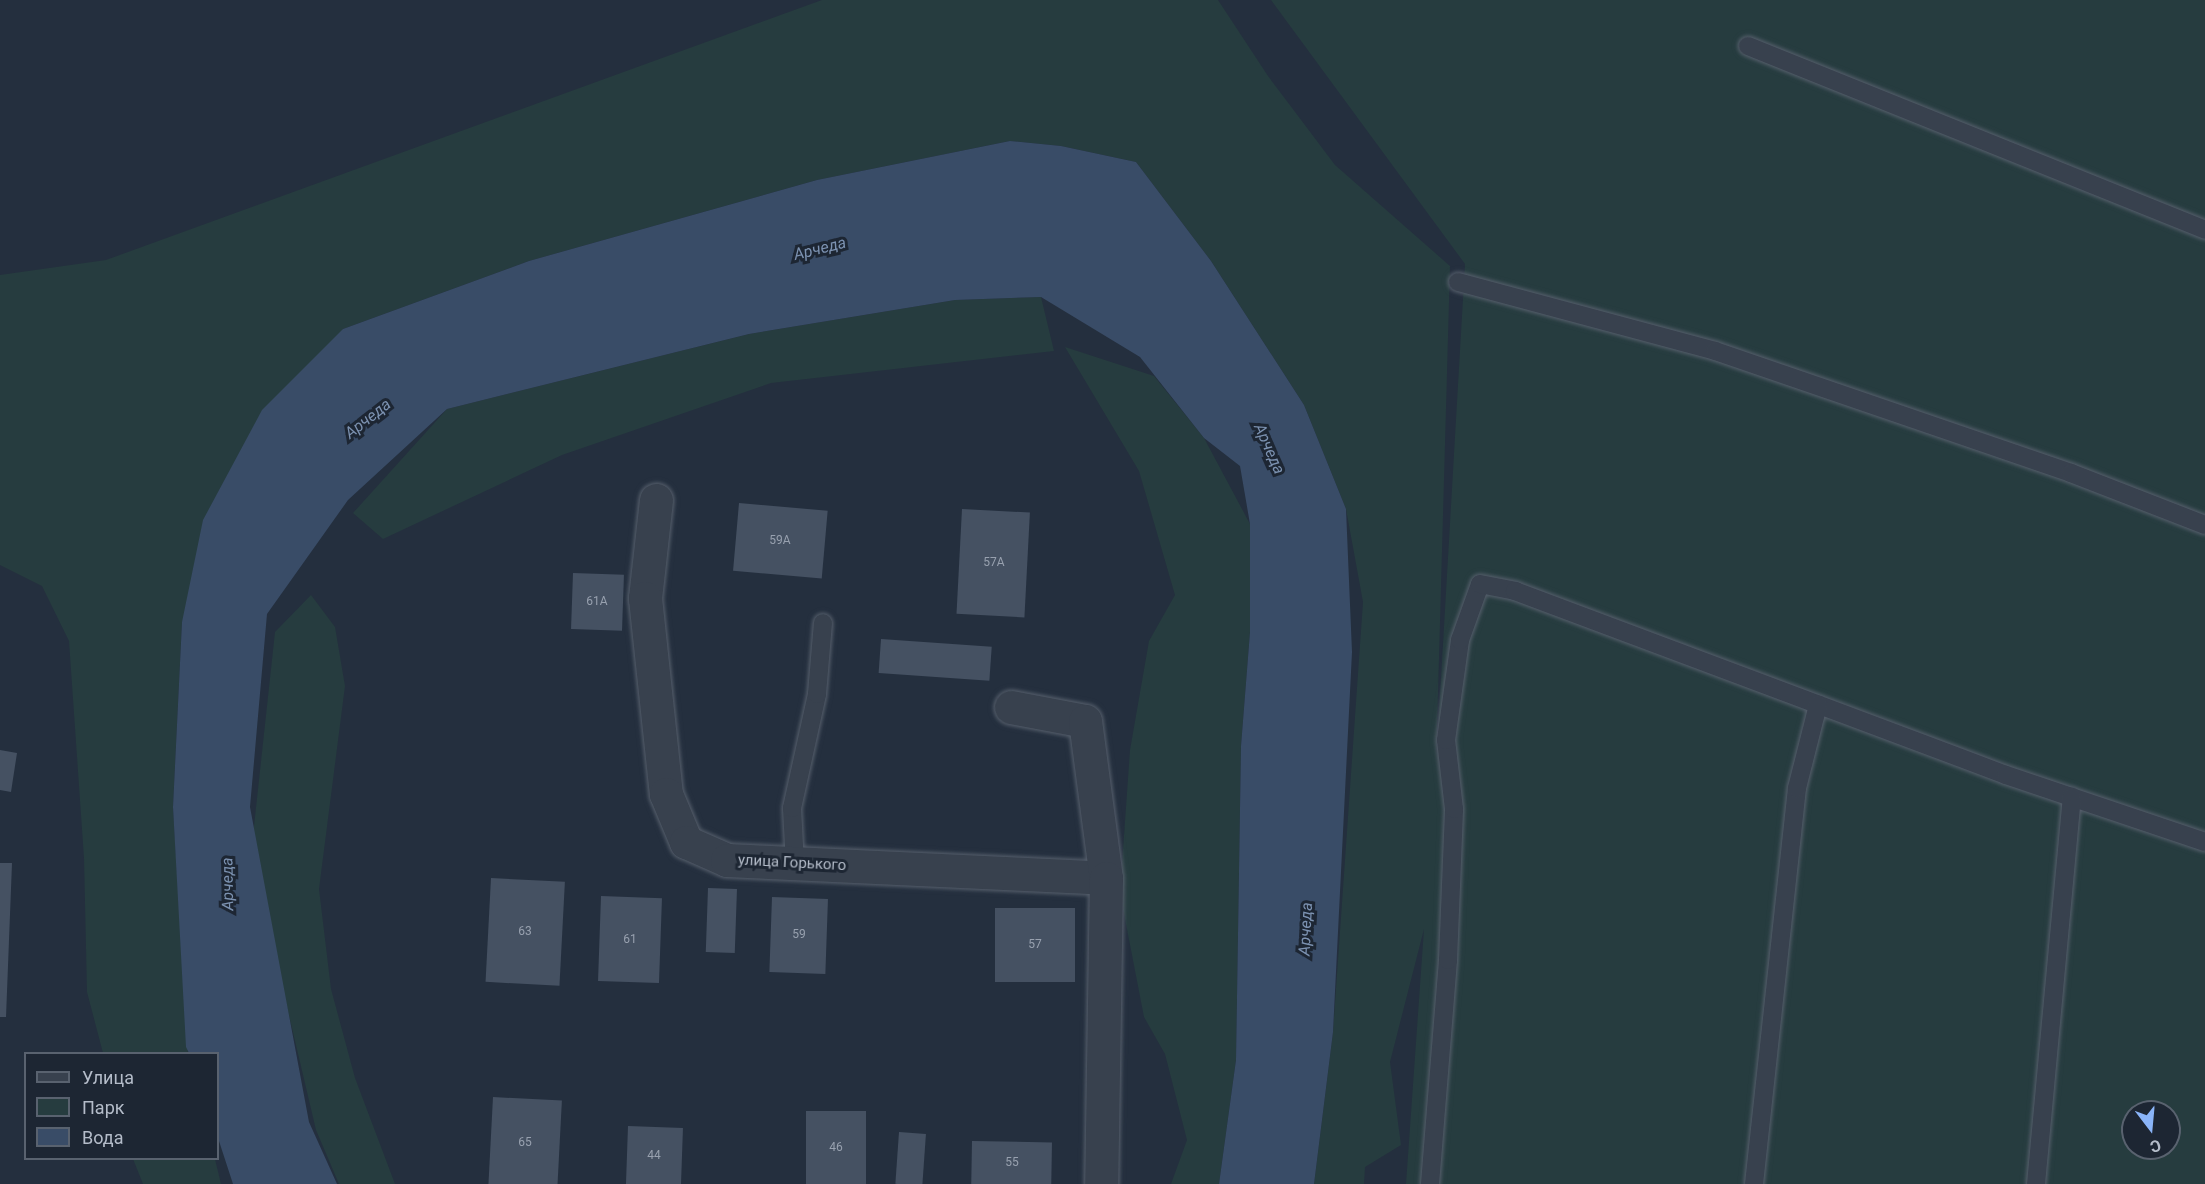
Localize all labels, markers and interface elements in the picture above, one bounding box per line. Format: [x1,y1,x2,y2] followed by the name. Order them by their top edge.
[792,233,848,265] water label: Арчеда
[341,395,395,443] water label: Арчеда
[1249,421,1289,477] water label: Арчеда
[769,534,791,548] house number: 59А
[983,556,1005,570] house number: 57А
[586,595,608,609] house number: 61А
[738,851,846,875] street label: улица Горького
[218,857,238,911] water label: Арчеда
[1295,902,1317,956] water label: Арчеда
[518,925,532,939] house number: 63
[792,928,806,942] house number: 59
[623,933,637,947] house number: 61
[1028,938,1042,952] house number: 57
[24,1052,219,1160] legend
[82,1067,134,1088] text: Улица
[82,1097,124,1118] text: Парк
[2121,1100,2181,1160] north arrow
[82,1127,124,1148] text: Вода
[2148,1135,2163,1156] text: С
[518,1136,532,1150] house number: 65
[829,1141,843,1155] house number: 46
[647,1149,661,1163] house number: 44
[1005,1156,1019,1170] house number: 55

